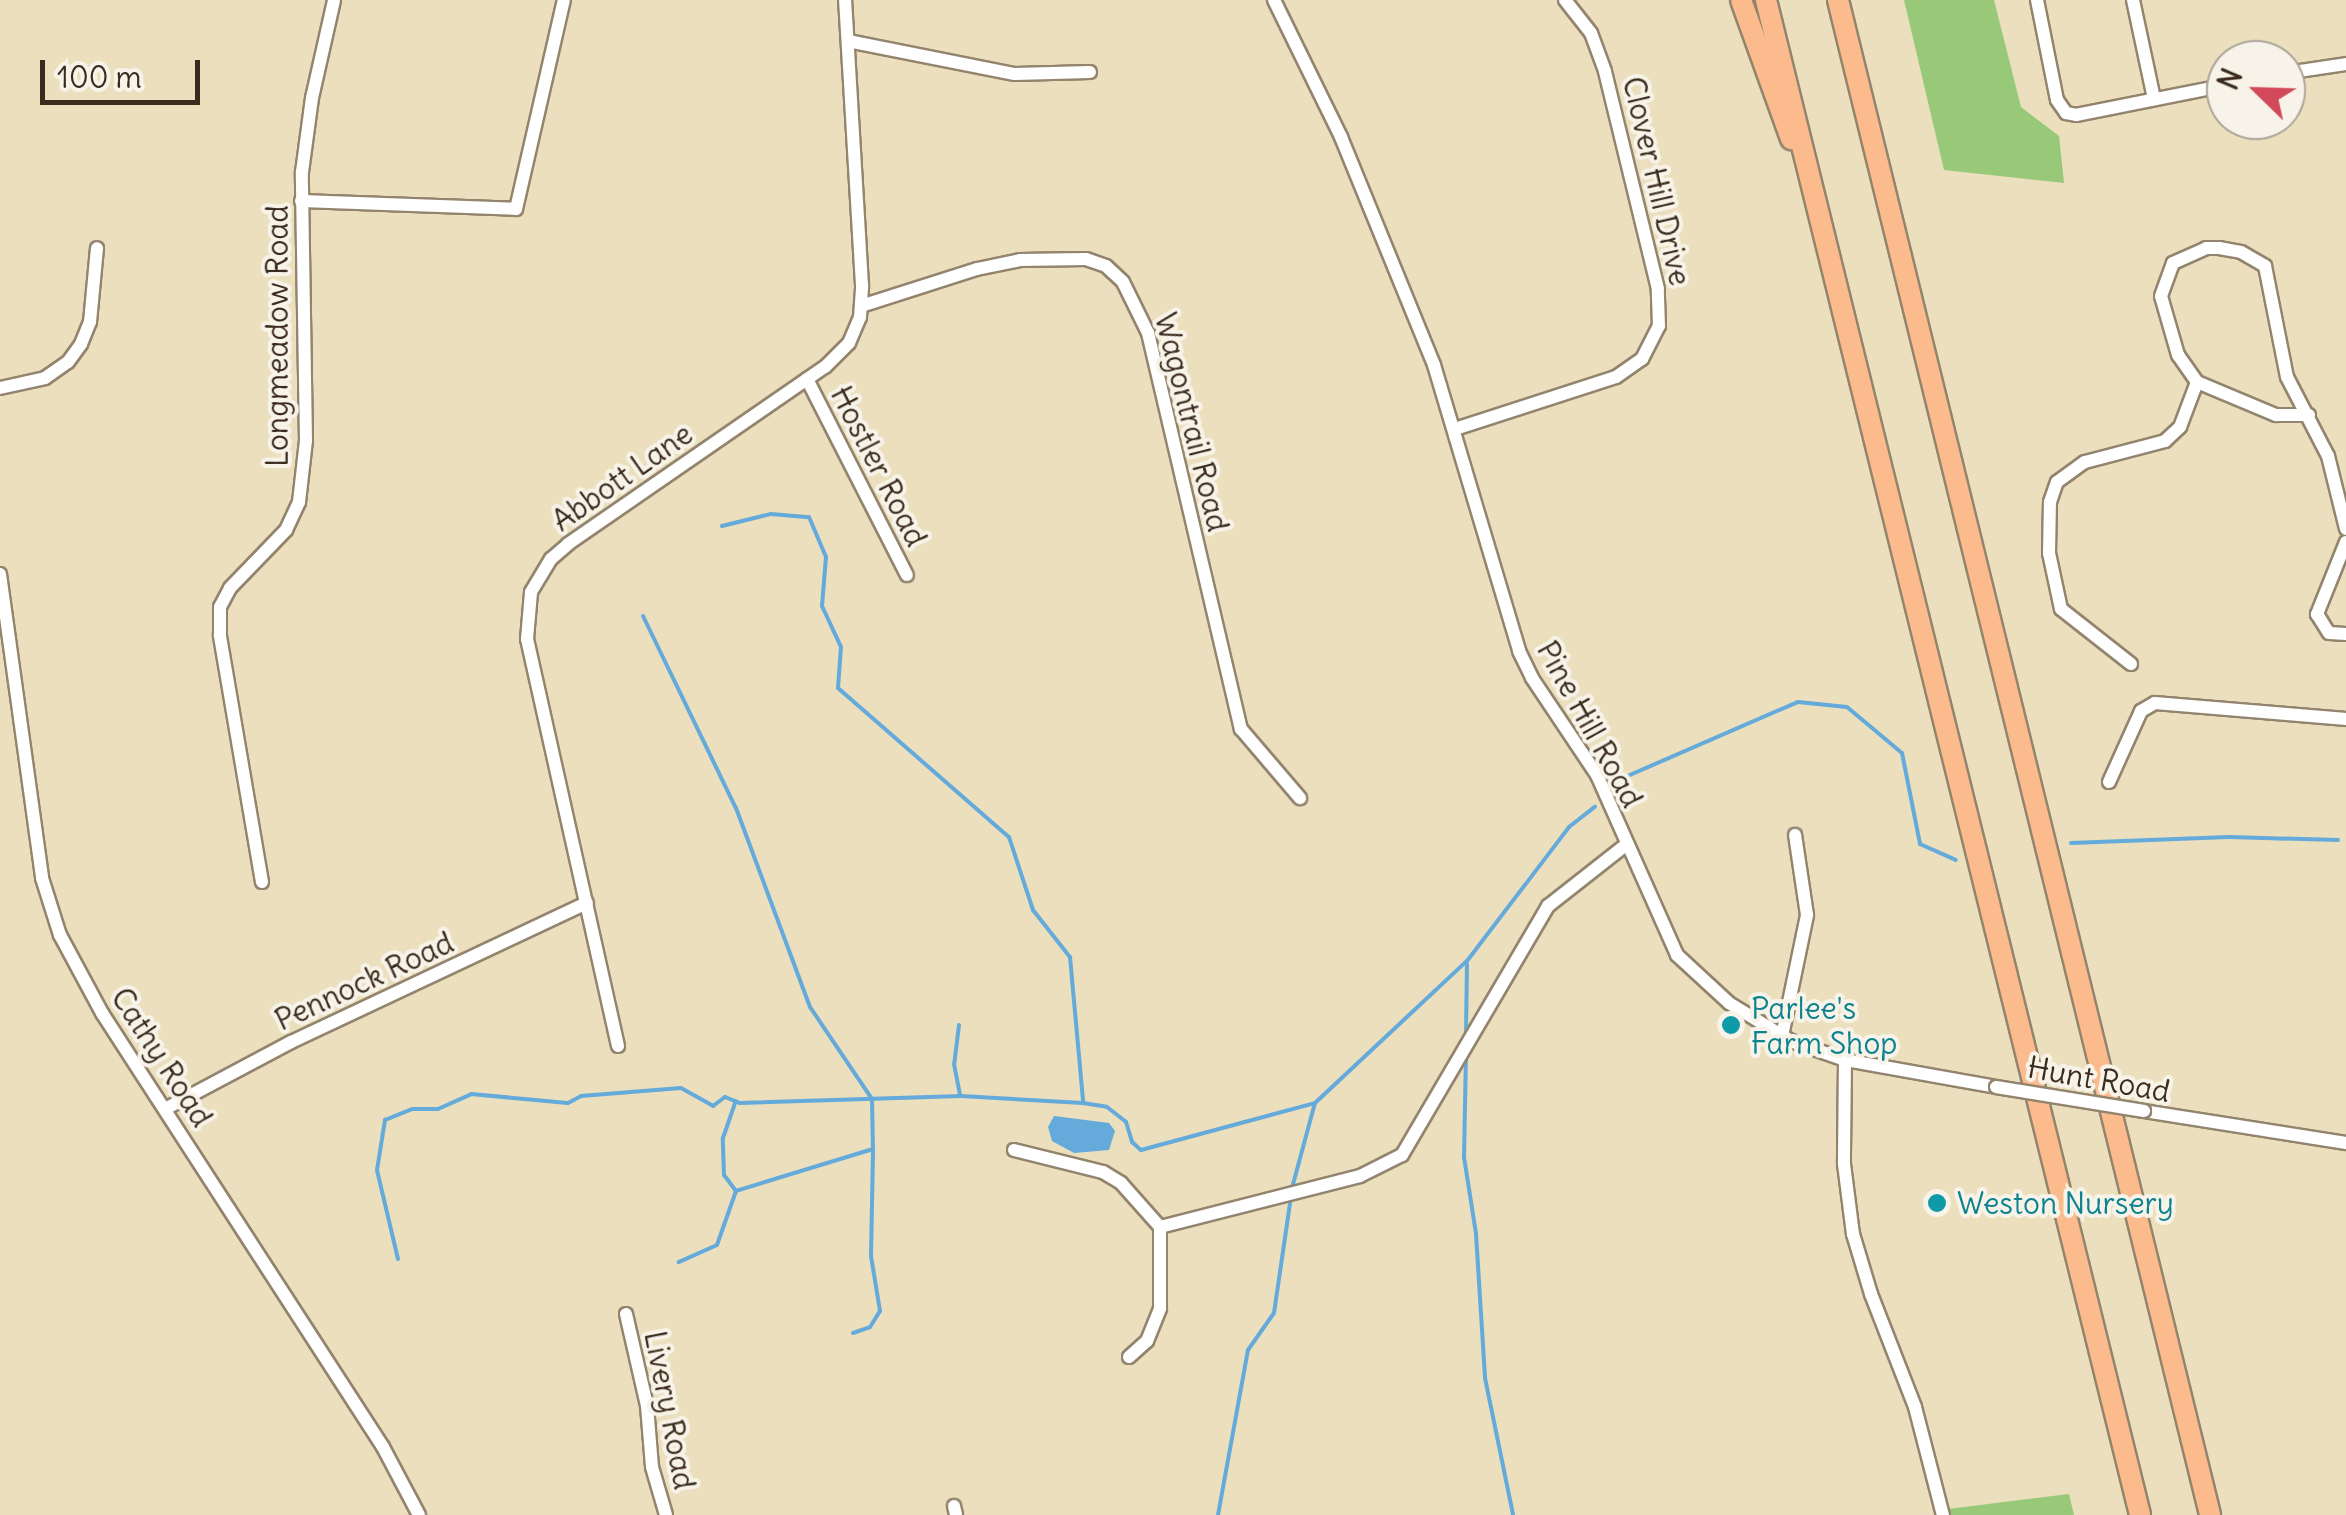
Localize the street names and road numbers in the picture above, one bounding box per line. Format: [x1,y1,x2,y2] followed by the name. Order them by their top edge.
[1615,73,1699,289] street label: Clover Hill Drive
[259,205,295,467] street label: Longmeadow Road
[1147,309,1237,535] street label: Wagontrail Road
[823,380,935,552] street label: Hostler Road
[545,415,699,539] street label: Abbott Lane
[1530,635,1650,813] street label: Pine Hill Road
[269,924,459,1038] street label: Pennock Road
[104,981,220,1133] street label: Cathy Road
[2025,1049,2173,1109] street label: Hunt Road
[637,1328,703,1492] street label: Livery Road

